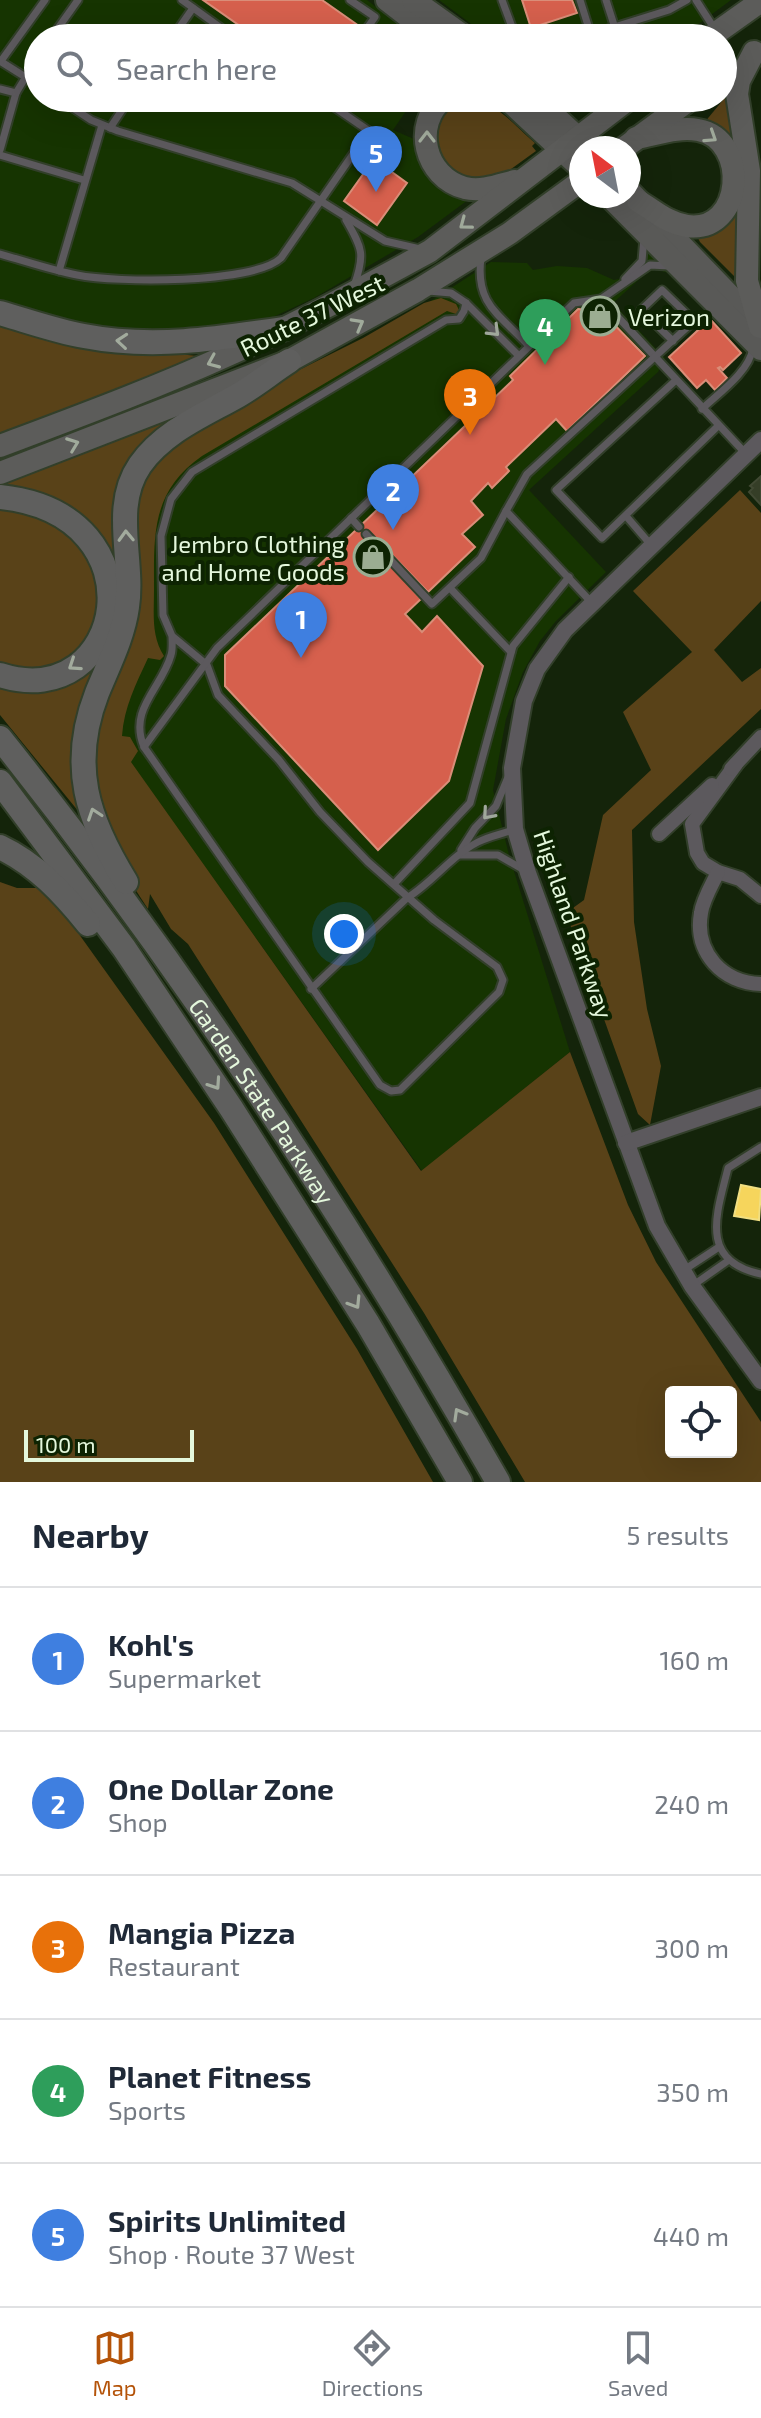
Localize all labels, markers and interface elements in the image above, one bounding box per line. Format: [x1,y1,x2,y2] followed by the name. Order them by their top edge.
[24,24,737,112] search box
[52,46,96,90] icon: search
[116,50,277,86] text: Search here
[350,126,402,192] pin: 5
[702,128,717,143] one-way arrow
[418,130,436,142] one-way arrow
[569,136,641,208] north arrow
[459,214,474,228] one-way arrow
[235,268,389,362] street label: Route 37 West
[579,295,621,337] shop icon: Verizon
[519,299,571,365] pin: 4
[628,302,710,331] place label: Verizon
[350,319,364,334] one-way arrow
[485,322,499,336] one-way arrow
[115,333,128,350] one-way arrow
[206,353,221,369] one-way arrow
[444,369,496,435] pin: 3
[65,437,79,454] one-way arrow
[367,464,419,530] pin: 2
[117,529,134,542] one-way arrow
[162,529,345,586] place label: Jembro Clothing and Home Goods
[352,536,394,578] shop icon: Jembro Clothing and Home Goods
[275,592,327,658] pin: 1
[68,655,82,670] one-way arrow
[483,804,498,819] one-way arrow
[87,808,103,822] one-way arrow
[528,826,620,1022] street label: Highland Parkway
[324,914,364,954] your location
[184,992,342,1209] street label: Garden State Parkway
[205,1076,220,1090] one-way arrow
[345,1294,361,1309] one-way arrow
[665,1386,737,1458] map controls
[665,1386,737,1458] button: locate
[453,1408,469,1423] one-way arrow
[24,1426,194,1462] scale bar
[36,1431,95,1457] text: 100 m
[32,1514,149,1555] text: Nearby
[627,1519,729,1550] text: 5 results
[108,1626,194,1662] text: Kohl's
[52,1644,64,1675] text: 1
[660,1644,729,1675] text: 160 m
[108,1662,261,1693] text: Supermarket
[108,1770,334,1806] text: One Dollar Zone
[50,1788,66,1819] text: 2
[654,1788,729,1819] text: 240 m
[108,1806,168,1837] text: Shop
[108,1914,295,1950] text: Mangia Pizza
[51,1932,65,1963] text: 3
[655,1932,729,1963] text: 300 m
[108,1950,240,1981] text: Restaurant
[108,2058,311,2094] text: Planet Fitness
[50,2076,66,2107] text: 4
[656,2076,729,2107] text: 350 m
[108,2094,186,2125] text: Sports
[108,2202,346,2238] text: Spirits Unlimited
[51,2220,65,2251] text: 5
[653,2220,729,2251] text: 440 m
[108,2238,355,2269] text: Shop · Route 37 West
[93,2326,137,2400] tab: Map
[322,2326,423,2400] tab: Directions
[608,2326,668,2400] tab: Saved

